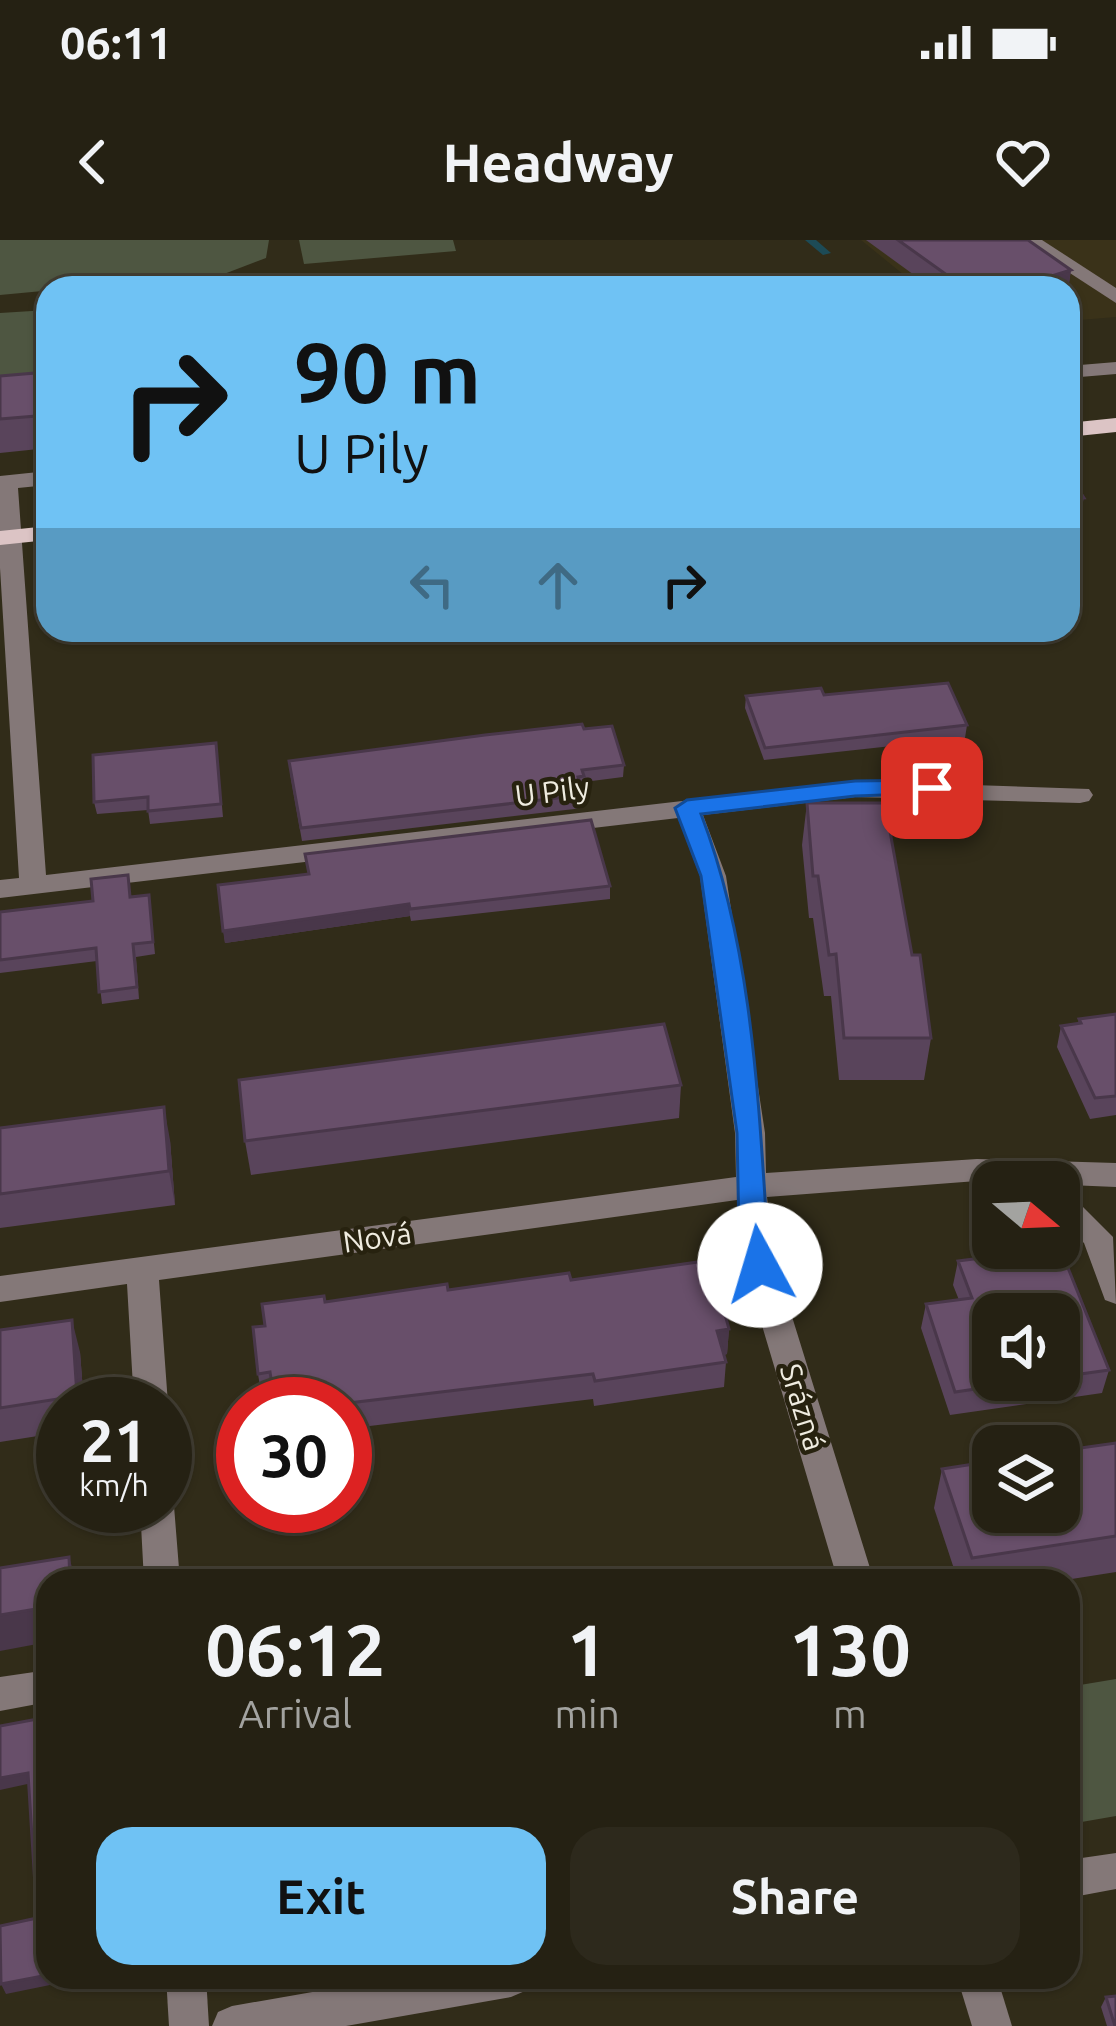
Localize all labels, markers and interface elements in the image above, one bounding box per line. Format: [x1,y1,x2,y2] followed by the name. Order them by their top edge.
[60,17,173,68] text: 06:11
[60,129,126,195] icon: back
[990,129,1056,195] icon: heart
[442,132,674,192] text: Headway
[96,324,252,480] icon: right
[294,325,481,419] text: 90 m
[294,423,429,483] text: U Pily
[399,552,465,618] icon: left
[525,552,591,618] icon: ahead
[651,552,717,618] icon: right
[881,737,983,839] pin
[899,755,965,821] icon: arrive
[513,770,591,812] street label: U Pily
[972,1161,1080,1269] north arrow
[972,1161,1080,1533] map controls
[697,1202,823,1328] position arrow
[340,1215,414,1259] street label: Nová
[972,1293,1080,1401] button: sound
[774,1360,832,1454] street label: Srázná
[216,1377,372,1533] speed limit sign: 30
[80,1406,148,1473] text: 21
[972,1425,1080,1533] button: layers
[79,1468,149,1502] text: km/h
[205,1609,385,1690] text: 06:12
[567,1609,607,1690] text: 1
[789,1609,911,1690] text: 130
[238,1692,352,1735] text: Arrival
[554,1692,620,1735] text: min
[833,1692,867,1735] text: m
[96,1827,546,1965] button: Exit
[570,1827,1020,1965] button: Share

